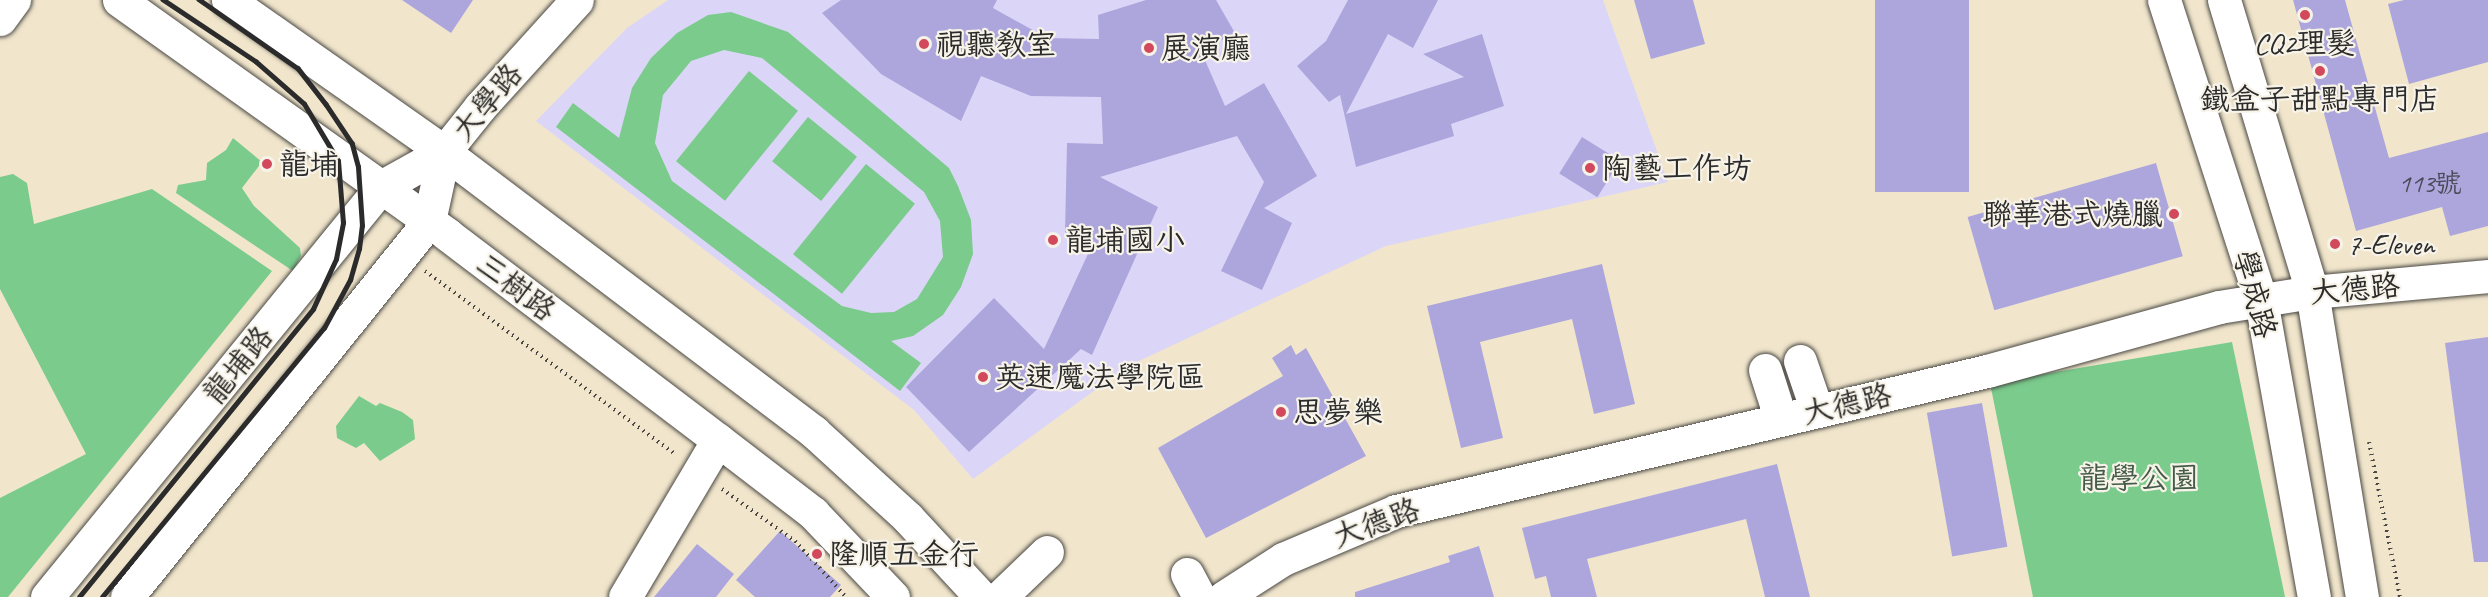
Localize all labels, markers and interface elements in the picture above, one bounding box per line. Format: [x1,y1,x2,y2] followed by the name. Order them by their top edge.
[2298,8,2312,22] marker: CQ2理髮
[2254,25,2356,61] place label: CQ2理髮
[936,26,1056,62] place label: 視聽教室
[1161,30,1251,66] place label: 展演廳
[917,37,931,51] marker: 視聽教室
[1142,41,1156,55] marker: 展演廳
[444,56,530,148] street label: 大學路
[2313,64,2327,78] marker: 鐵盒子甜點專門店
[2200,81,2440,117] place label: 鐵盒子甜點專門店
[279,146,339,182] place label: 龍埔
[1602,150,1752,186] place label: 陶藝工作坊
[260,157,274,171] marker: 龍埔
[1583,161,1597,175] marker: 陶藝工作坊
[2398,168,2462,200] house number: 113號
[1982,196,2162,232] place label: 聯華港式燒臘
[2167,207,2181,221] marker: 聯華港式燒臘
[1065,222,1185,258] place label: 龍埔國小
[2347,226,2434,262] place label: 7-Eleven
[1046,233,1060,247] marker: 龍埔國小
[2328,237,2342,251] marker: 7-Eleven
[469,246,563,328] street label: 三樹路
[2226,246,2284,342] street label: 學成路
[2309,267,2401,311] street label: 大德路
[196,319,280,411] street label: 龍埔路
[995,359,1205,395] place label: 英速魔法學院區
[976,370,990,384] marker: 英速魔法學院區
[1799,376,1895,432] street label: 大德路
[1293,394,1383,430] place label: 思夢樂
[1274,405,1288,419] marker: 思夢樂
[2079,460,2199,496] park label: 龍學公園
[1328,491,1424,555] street label: 大德路
[829,536,979,572] place label: 隆順五金行
[810,547,824,561] marker: 隆順五金行

